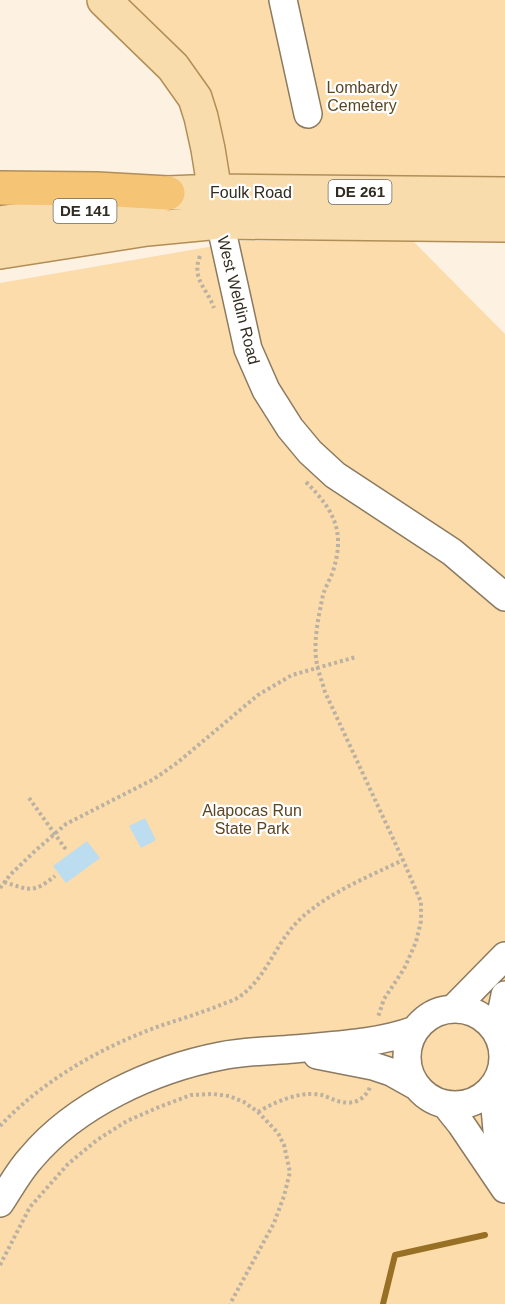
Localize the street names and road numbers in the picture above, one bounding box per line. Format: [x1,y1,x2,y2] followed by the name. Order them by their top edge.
[328,180,392,204] road number: DE 261
[210,184,292,201] street label: Foulk Road
[54,199,116,223] road number: DE 141
[214,234,263,366] street label: West Weldin Road

